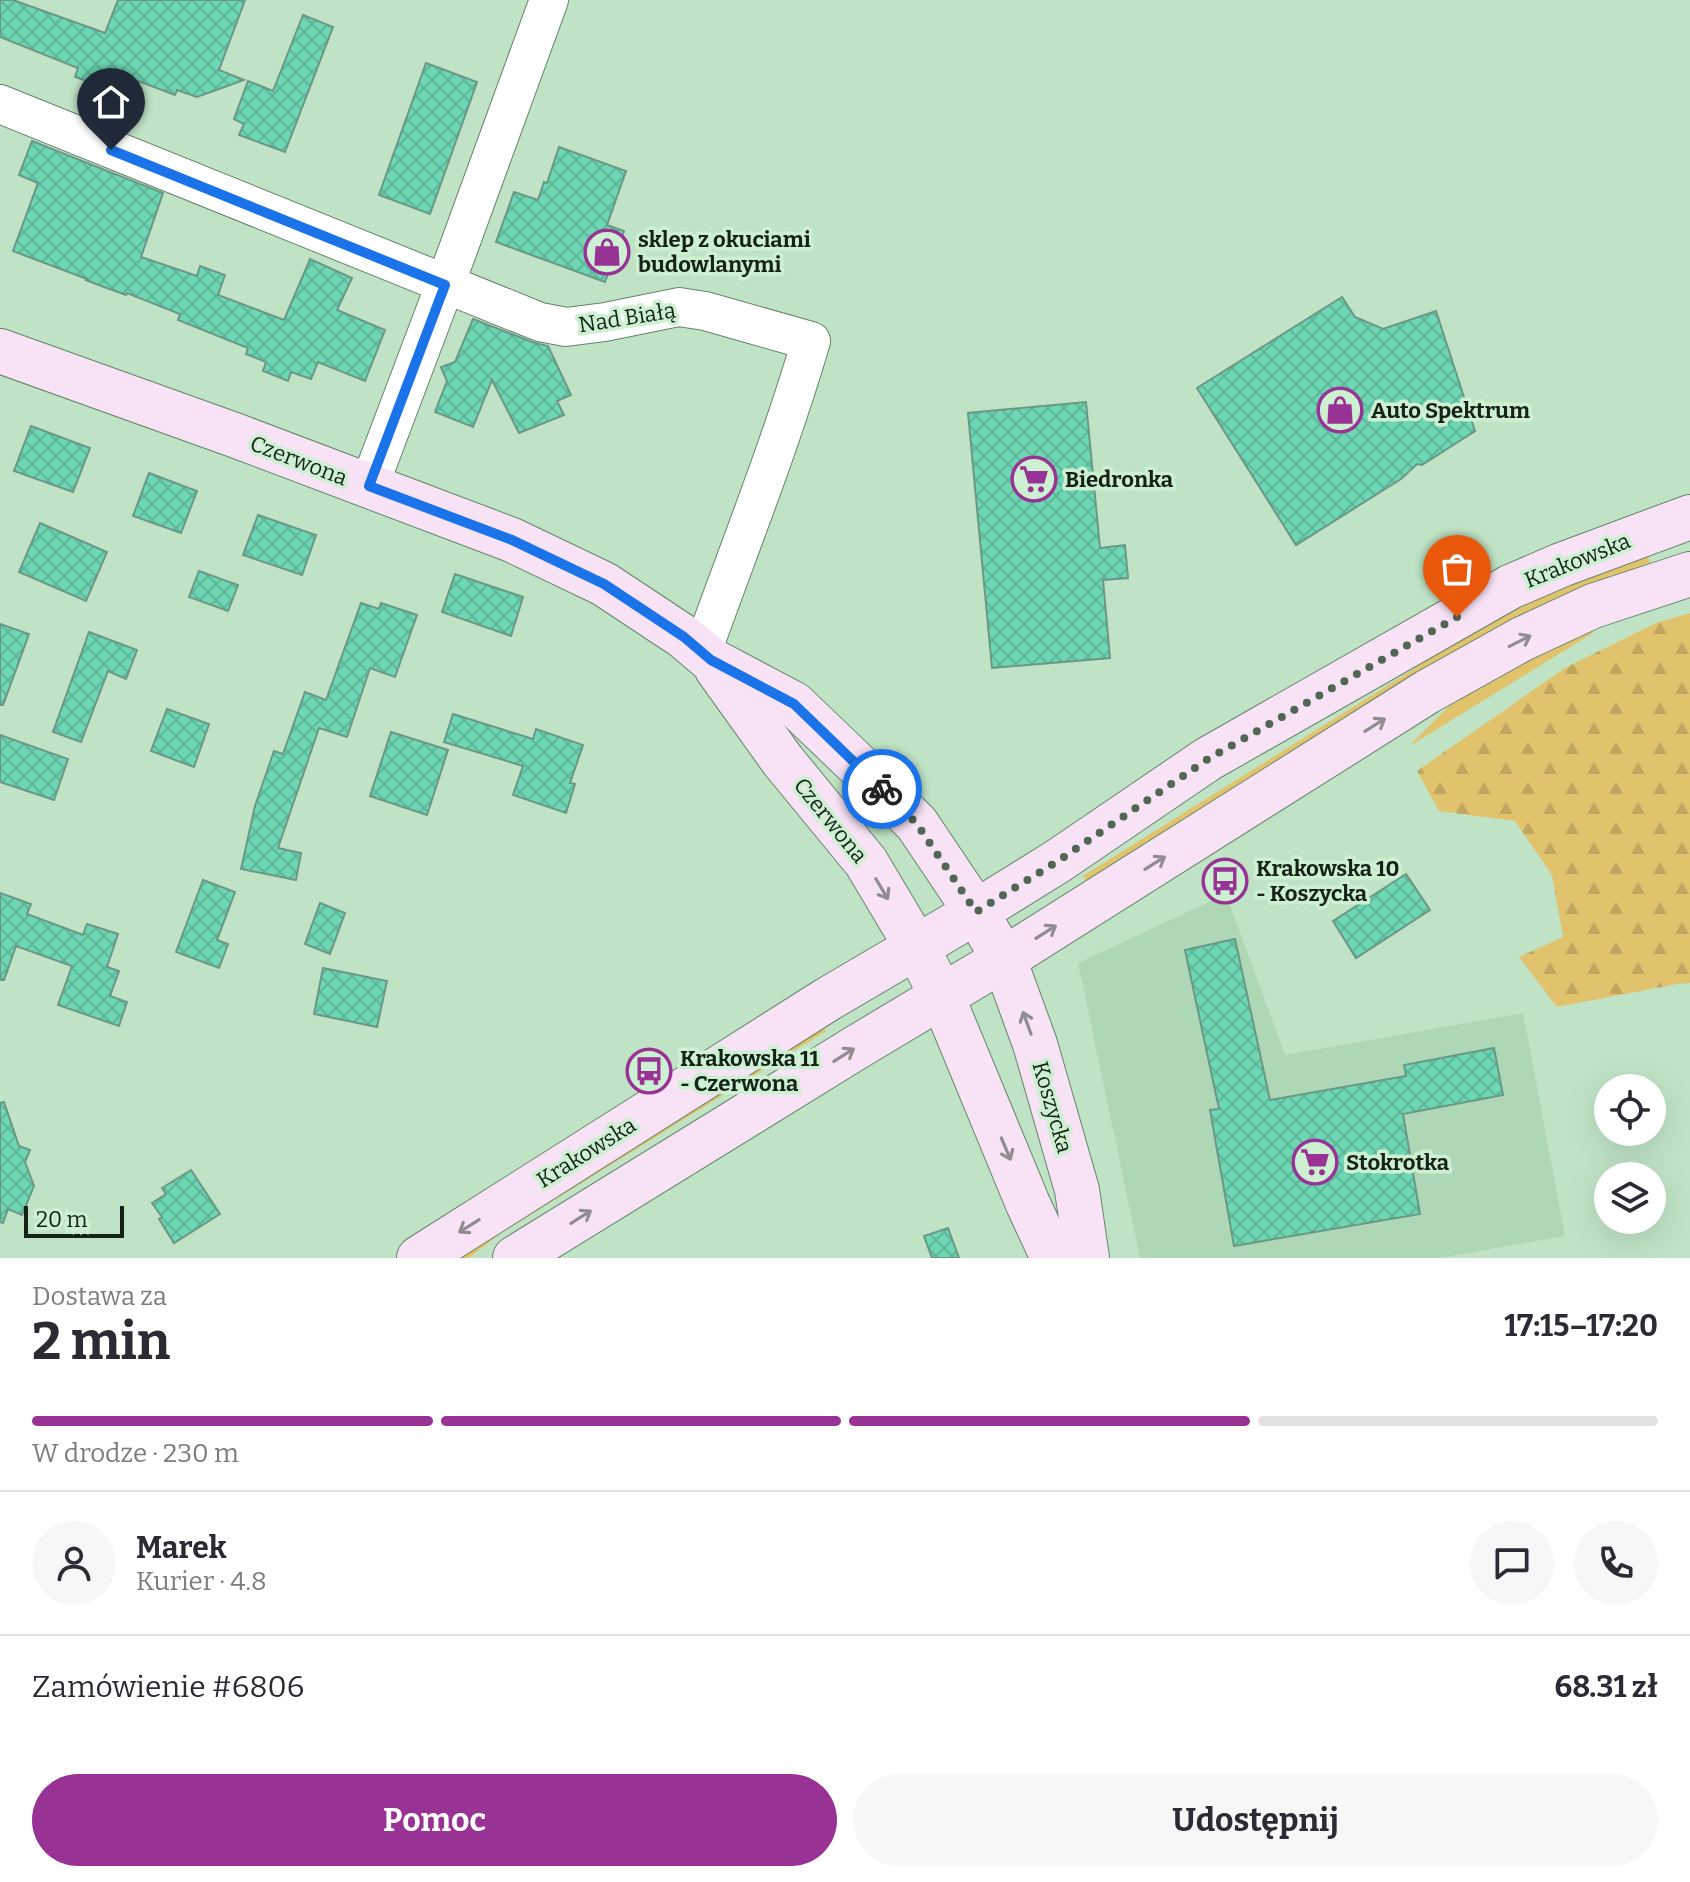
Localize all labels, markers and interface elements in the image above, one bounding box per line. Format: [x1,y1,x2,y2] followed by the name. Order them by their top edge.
[77,68,145,150] pin
[89,80,133,124] icon: home
[638,226,811,278] place label: sklep z okuciami budowlanymi
[583,228,631,276] shop icon: sklep z okuciami budowlanymi
[577,296,678,338] street label: Nad Białą
[1316,386,1364,434] shop icon: Auto Spektrum
[1371,397,1530,424] place label: Auto Spektrum
[246,430,351,491] street label: Czerwona
[1010,455,1058,503] supermarket icon: Biedronka
[1065,466,1174,493] place label: Biedronka
[1520,527,1634,594] street label: Krakowska
[1423,535,1491,617] pin
[1435,547,1479,591] icon: bag
[1507,632,1531,648] one-way arrow
[1363,716,1385,733] one-way arrow
[842,749,922,829] courier
[860,767,904,811] icon: bike
[788,772,873,868] street label: Czerwona
[1143,855,1166,871] one-way arrow
[1256,855,1400,907] place label: Krakowska 10 - Koszycka
[1201,857,1249,905] bus stop icon: Krakowska 10 - Koszycka
[874,877,890,900] one-way arrow
[1035,923,1057,940] one-way arrow
[1019,1011,1033,1036] one-way arrow
[680,1045,820,1097] place label: Krakowska 11 - Czerwona
[832,1046,855,1062] one-way arrow
[625,1047,673,1095] bus stop icon: Krakowska 11 - Czerwona
[1027,1058,1078,1156] street label: Koszycka
[1594,1074,1666,1234] map controls
[1594,1074,1666,1146] button: locate
[532,1111,641,1193] street label: Krakowska
[999,1136,1014,1161] one-way arrow
[1291,1138,1339,1186] supermarket icon: Stokrotka
[1346,1149,1450,1176] place label: Stokrotka
[1594,1162,1666,1234] button: layers
[24,1202,124,1238] scale bar
[36,1206,87,1233] text: 20 m
[569,1209,592,1225] one-way arrow
[458,1219,481,1235] one-way arrow
[32,1281,167,1312] text: Dostawa za
[1504,1308,1658,1344] text: 17:15–17:20
[32,1310,170,1373] text: 2 min
[32,1438,239,1469] text: W drodze · 230 m
[32,1521,116,1605] button: person
[1470,1521,1554,1605] button: chat
[1574,1521,1658,1605] button: phone
[136,1530,227,1566] text: Marek
[136,1566,267,1597] text: Kurier · 4.8
[32,1669,304,1705] text: Zamówienie #6806
[1554,1669,1658,1705] text: 68.31 zł
[32,1774,837,1866] button: Pomoc
[853,1774,1658,1866] button: Udostępnij

